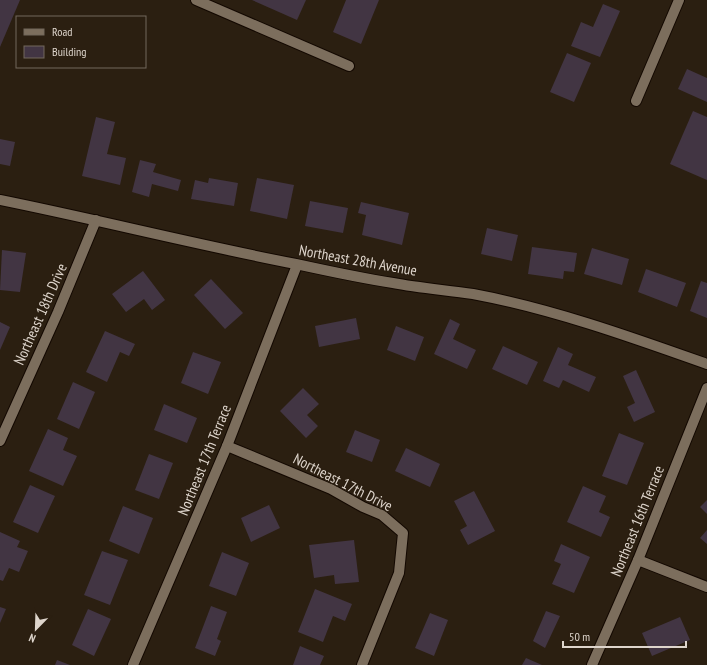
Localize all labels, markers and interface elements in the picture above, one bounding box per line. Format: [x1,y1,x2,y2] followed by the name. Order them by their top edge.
[16,16,146,68] legend
[52,24,72,39] text: Road
[52,44,87,59] text: Building
[298,240,418,280] street label: Northeast 28th Avenue
[9,260,71,368] street label: Northeast 18th Drive
[173,402,235,518] street label: Northeast 17th Terrace
[290,449,396,515] street label: Northeast 17th Drive
[606,463,668,579] street label: Northeast 16th Terrace
[16,609,56,649] north arrow
[563,623,686,649] scale bar
[569,629,590,644] text: 50 m
[27,631,38,646] text: N

